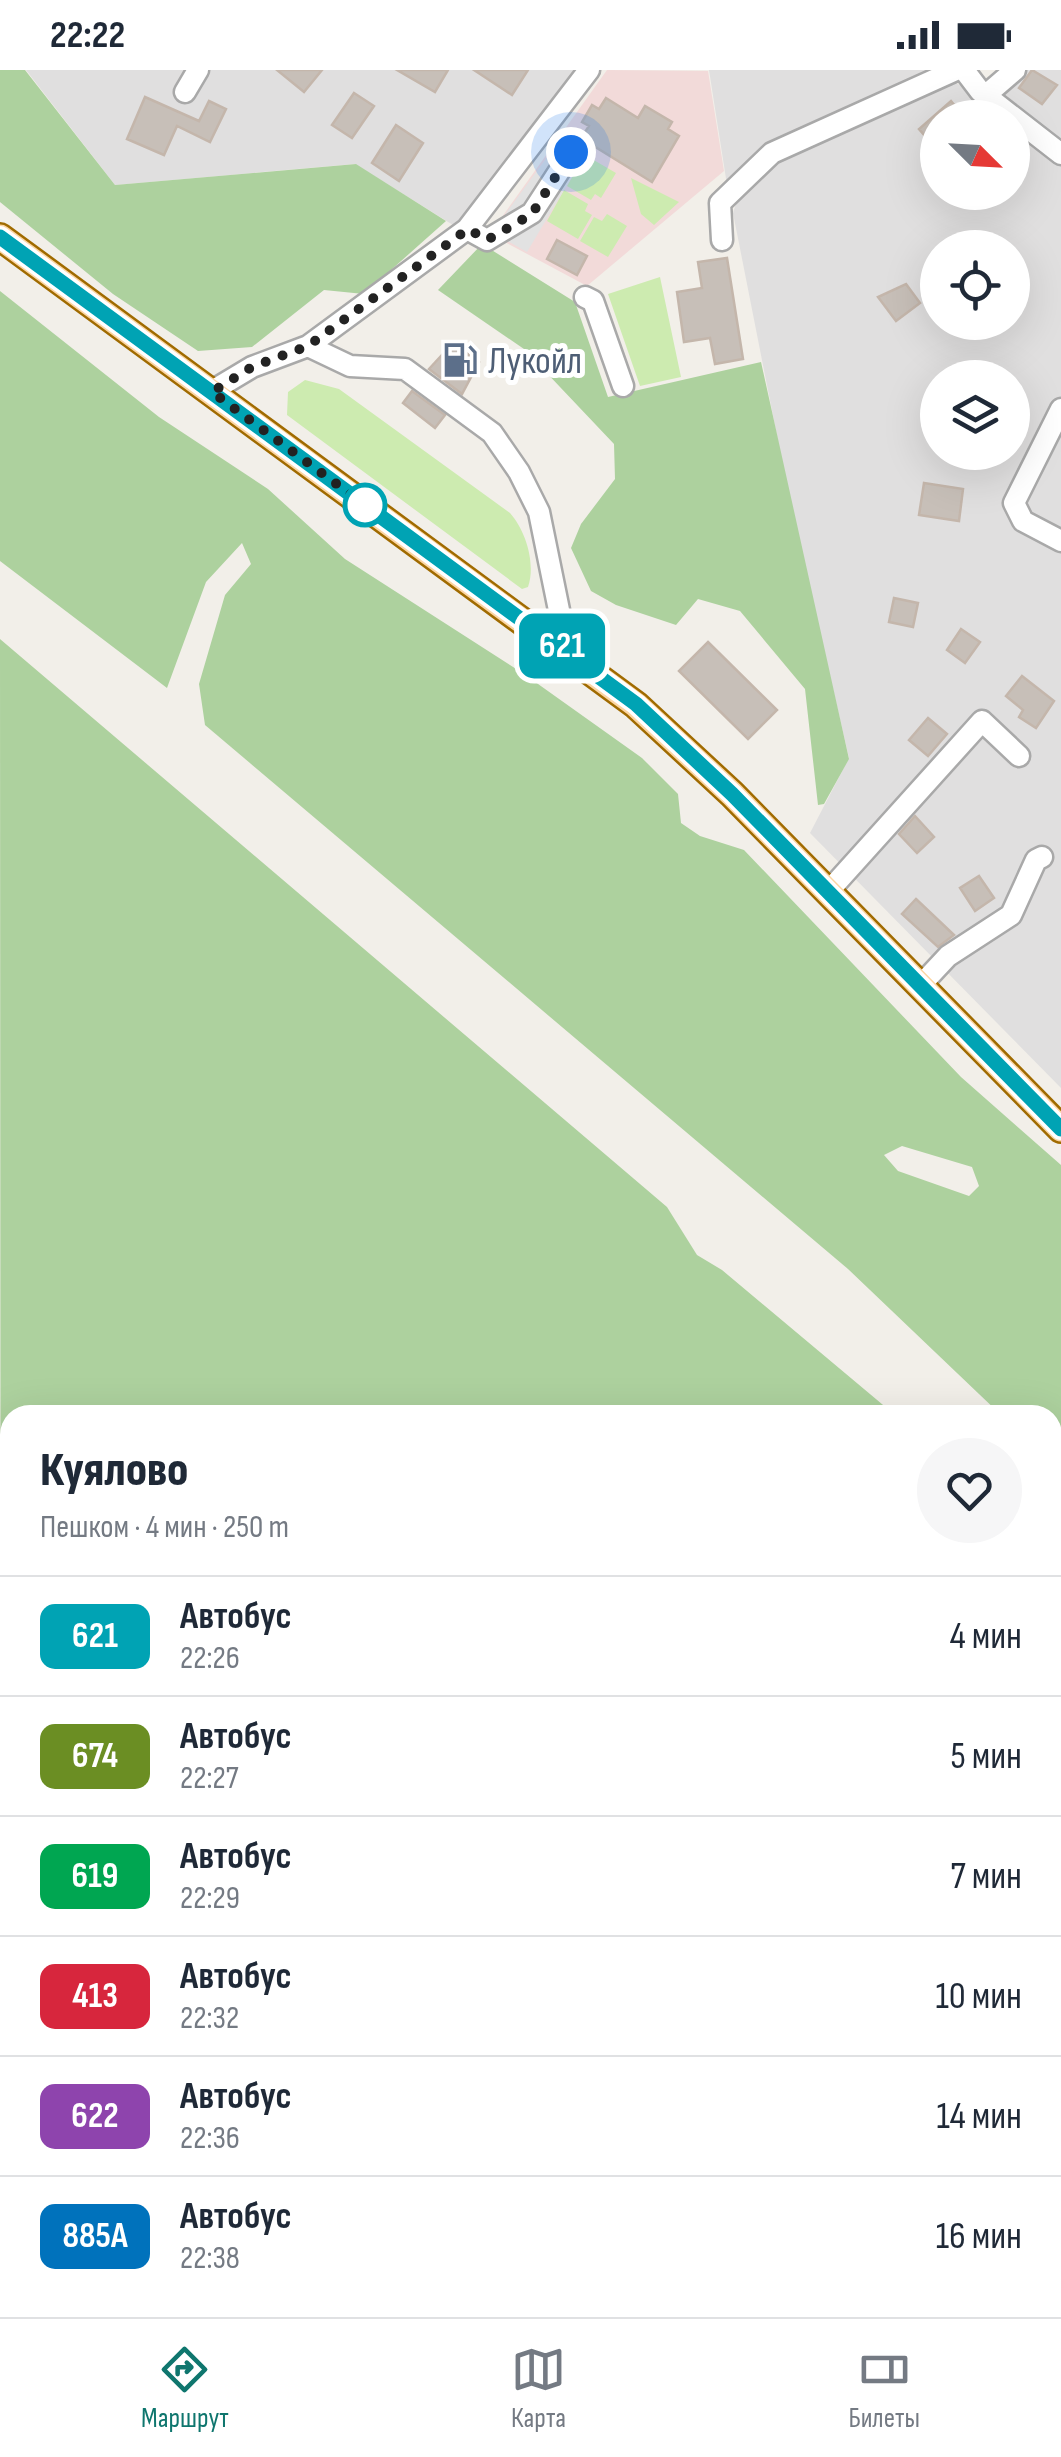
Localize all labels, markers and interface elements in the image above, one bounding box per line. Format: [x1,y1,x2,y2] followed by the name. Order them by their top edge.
[50,13,125,58] text: 22:22
[920,100,1030,210] north arrow
[920,100,1030,470] map controls
[546,127,596,177] your location
[920,230,1030,340] button: locate
[488,339,582,384] place label: Лукойл
[441,341,479,379] fuel station icon: Лукойл
[920,360,1030,470] button: layers
[344,484,386,526] unlabelled marker
[504,614,620,678] line badge: 621
[539,625,585,668] text: 621
[917,1438,1022,1543] button: heart
[40,1442,188,1499] text: Куялово
[40,1508,289,1547] text: Пешком · 4 мин · 250 m
[180,1594,291,1639] text: Автобус
[950,1614,1022,1659] text: 4 мин
[72,1615,118,1658] text: 621
[180,1639,240,1678] text: 22:26
[180,1714,291,1759] text: Автобус
[950,1734,1022,1779] text: 5 мин
[72,1735,118,1778] text: 674
[180,1759,238,1798] text: 22:27
[180,1834,291,1879] text: Автобус
[950,1854,1022,1899] text: 7 мин
[72,1855,118,1898] text: 619
[180,1879,240,1918] text: 22:29
[180,1954,291,1999] text: Автобус
[935,1974,1022,2019] text: 10 мин
[72,1975,118,2018] text: 413
[180,1999,239,2038] text: 22:32
[180,2074,291,2119] text: Автобус
[936,2094,1022,2139] text: 14 мин
[71,2095,119,2138] text: 622
[180,2119,240,2158] text: 22:36
[180,2194,291,2239] text: Автобус
[936,2214,1022,2259] text: 16 мин
[62,2215,128,2258] text: 885А
[180,2239,240,2278] text: 22:38
[141,2342,229,2435] tab: Маршрут
[511,2342,566,2435] tab: Карта
[848,2342,920,2435] tab: Билеты

